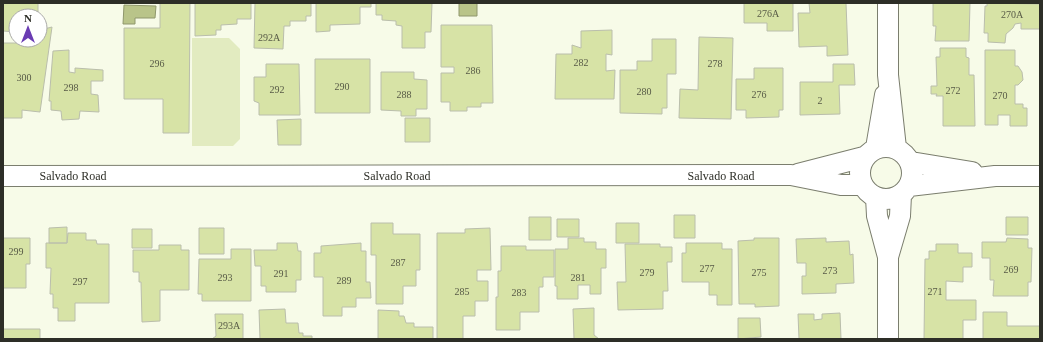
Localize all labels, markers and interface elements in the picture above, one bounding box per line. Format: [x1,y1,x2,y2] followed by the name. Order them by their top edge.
[8,8,48,48] north arrow
[757,8,780,19] house number: 276A
[1001,9,1024,20] house number: 270A
[24,12,32,24] text: N
[258,32,281,43] house number: 292A
[574,57,589,68] house number: 282
[150,58,165,69] house number: 296
[708,58,723,69] house number: 278
[466,65,481,76] house number: 286
[17,72,32,83] house number: 300
[335,81,350,92] house number: 290
[64,82,79,93] house number: 298
[270,84,285,95] house number: 292
[946,85,961,96] house number: 272
[637,86,652,97] house number: 280
[397,89,412,100] house number: 288
[752,89,767,100] house number: 276
[993,90,1008,101] house number: 270
[818,95,823,106] house number: 2
[40,169,107,183] street label: Salvado Road
[364,169,431,183] street label: Salvado Road
[688,169,755,183] street label: Salvado Road
[9,246,24,257] house number: 299
[391,257,406,268] house number: 287
[700,263,715,274] house number: 277
[1004,264,1019,275] house number: 269
[823,265,838,276] house number: 273
[640,267,655,278] house number: 279
[752,267,767,278] house number: 275
[274,268,289,279] house number: 291
[218,272,233,283] house number: 293
[571,272,586,283] house number: 281
[337,275,352,286] house number: 289
[73,276,88,287] house number: 297
[455,286,470,297] house number: 285
[928,286,943,297] house number: 271
[512,287,527,298] house number: 283
[218,320,241,331] house number: 293A

